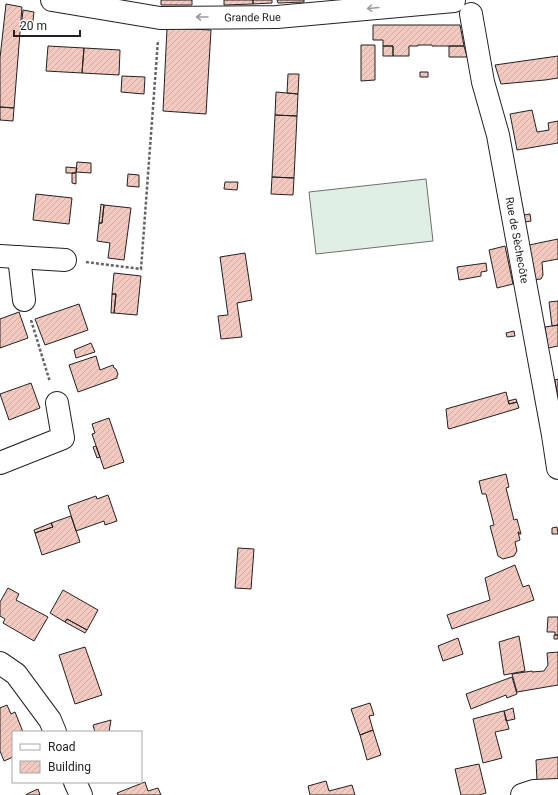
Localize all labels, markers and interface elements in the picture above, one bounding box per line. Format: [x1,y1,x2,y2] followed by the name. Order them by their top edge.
[367,4,380,12] one-way arrow
[224,10,282,24] street label: Grande Rue
[14,12,80,38] scale bar
[196,13,209,21] one-way arrow
[20,19,47,33] text: 20 m
[503,196,532,285] street label: Rue de Sèchecôte
[12,731,142,783] legend
[48,740,76,754] text: Road
[48,760,91,774] text: Building

